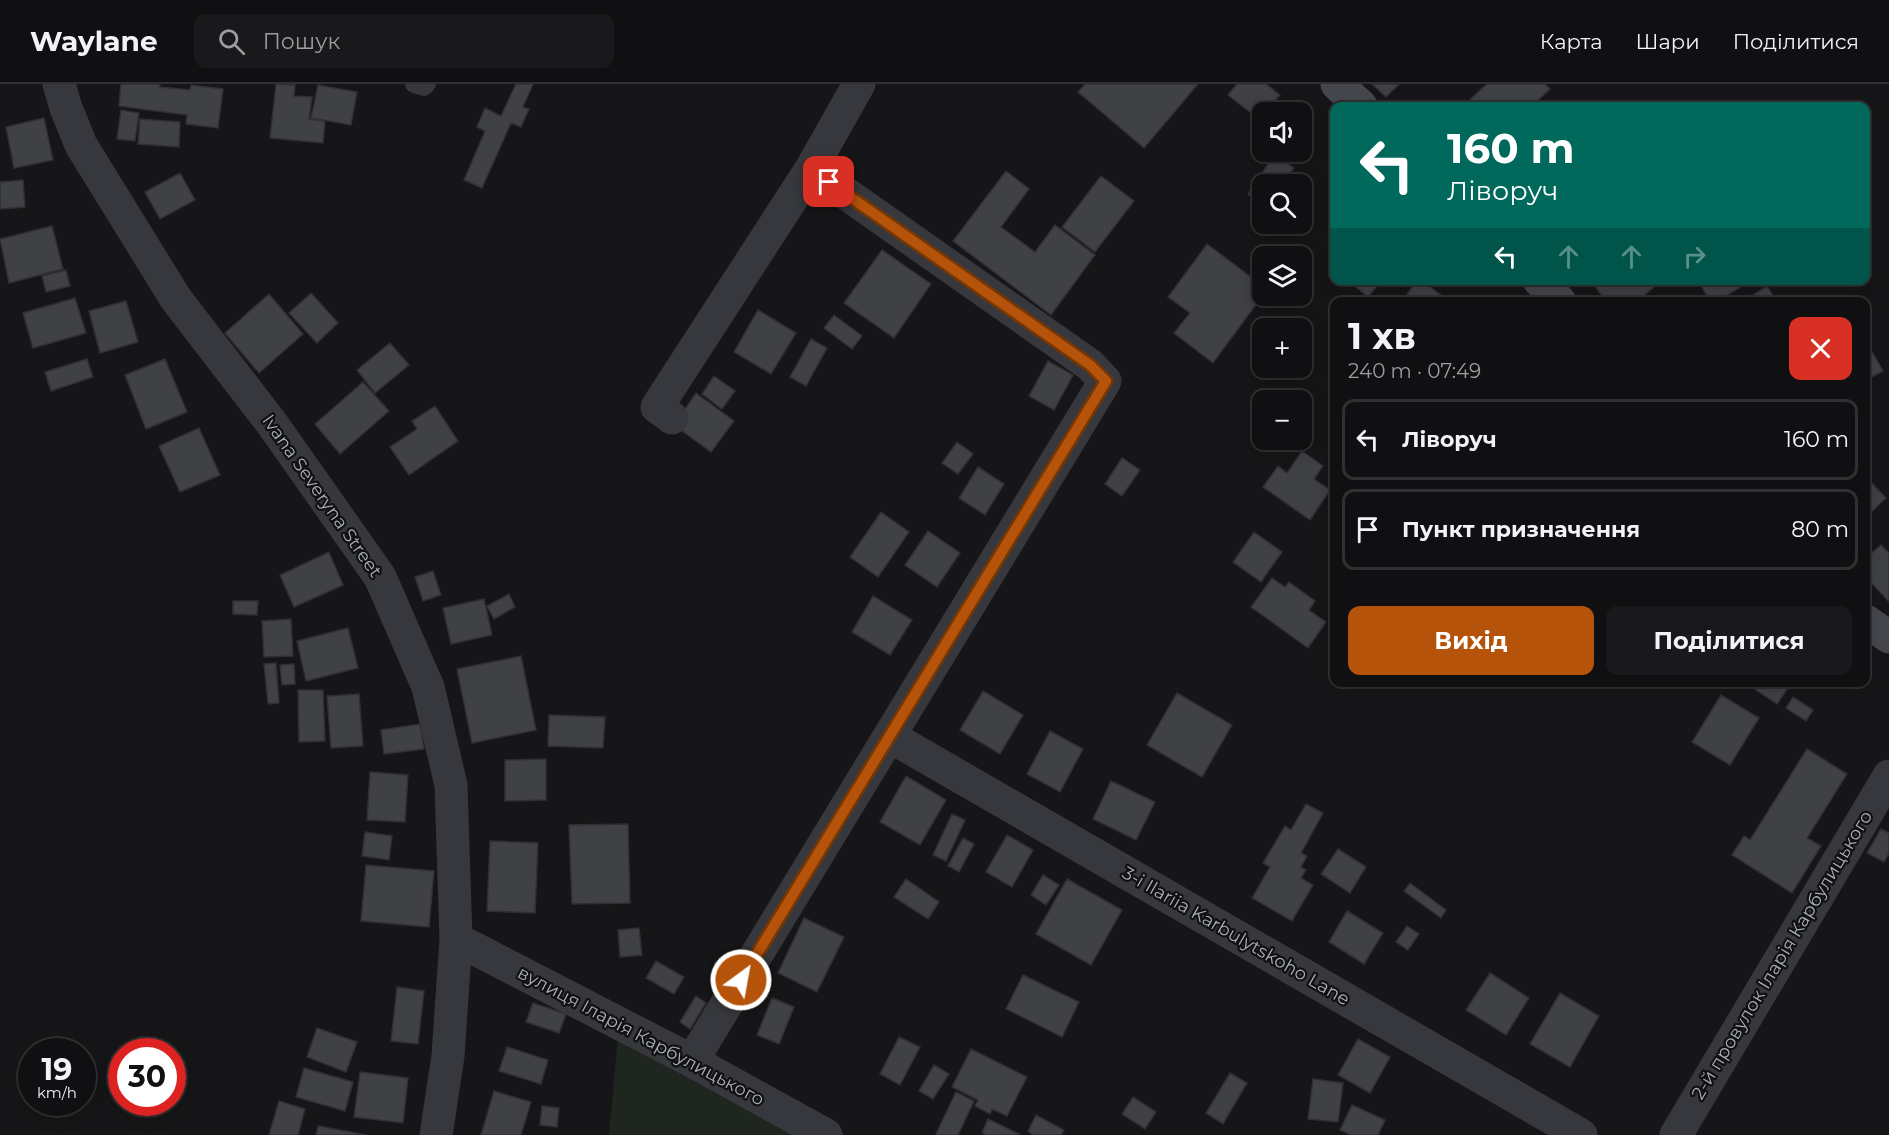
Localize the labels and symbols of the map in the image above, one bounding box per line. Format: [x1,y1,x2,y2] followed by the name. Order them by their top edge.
[803,156,854,207] pin
[257,410,387,582] street label: Ivana Severyna Street
[1687,807,1877,1103] street label: 2-й провулок Іларія Карбулицького
[1118,862,1354,1010] street label: 3-i Ilariia Karbulytskoho Lane
[709,948,773,1012] position arrow
[514,961,768,1111] street label: вулиця Іларія Карбулицького
[108,1038,186,1116] speed limit sign: 30

